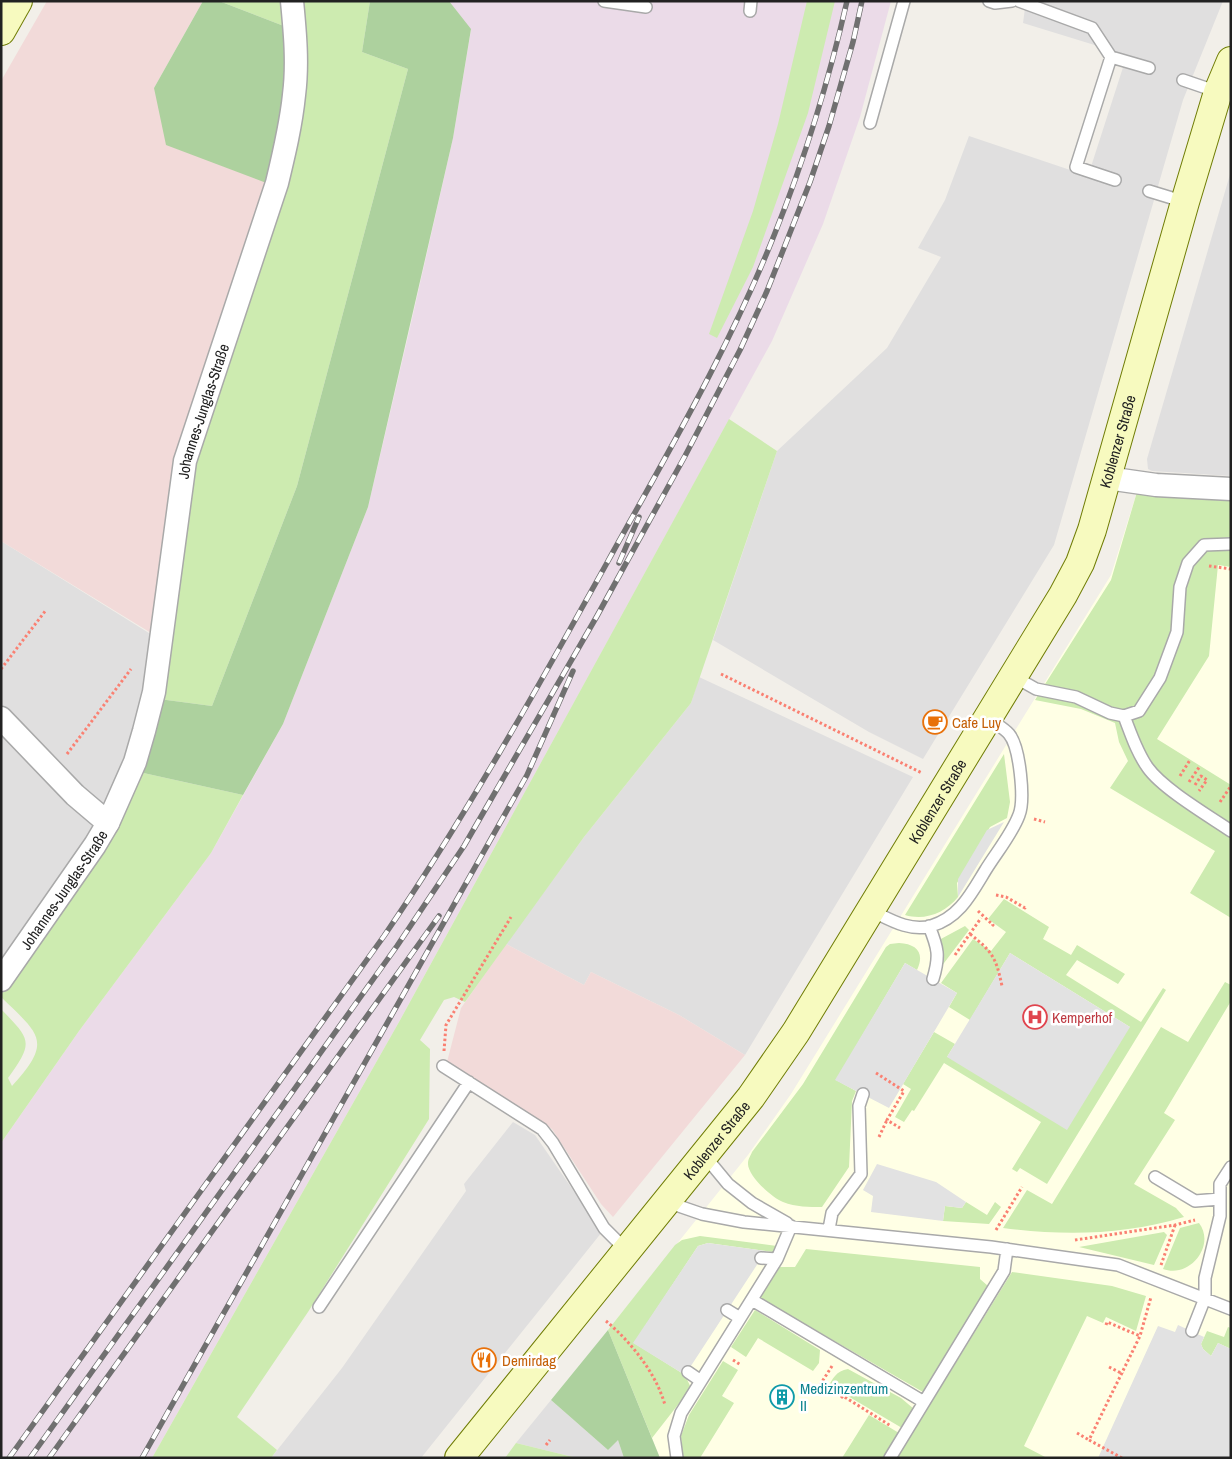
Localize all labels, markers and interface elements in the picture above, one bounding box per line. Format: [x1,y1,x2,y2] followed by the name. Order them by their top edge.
[172,341,234,480] street label: Johannes-Junglas-Straße
[1094,392,1140,490] street label: Koblenzer Straße
[922,709,948,735] cafe icon: Cafe Luy
[952,712,1002,733] place label: Cafe Luy
[903,755,971,847] street label: Koblenzer Straße
[15,826,112,954] street label: Johannes-Junglas-Straße
[1022,1004,1048,1030] hospital icon: Kemperhof
[1052,1007,1113,1028] place label: Kemperhof
[678,1096,755,1184] street label: Koblenzer Straße
[471,1347,497,1373] restaurant icon: Demirdag
[502,1350,556,1371] place label: Demirdag
[800,1378,888,1416] place label: Medizinzentrum II
[769,1384,795,1410] building icon: Medizinzentrum II

